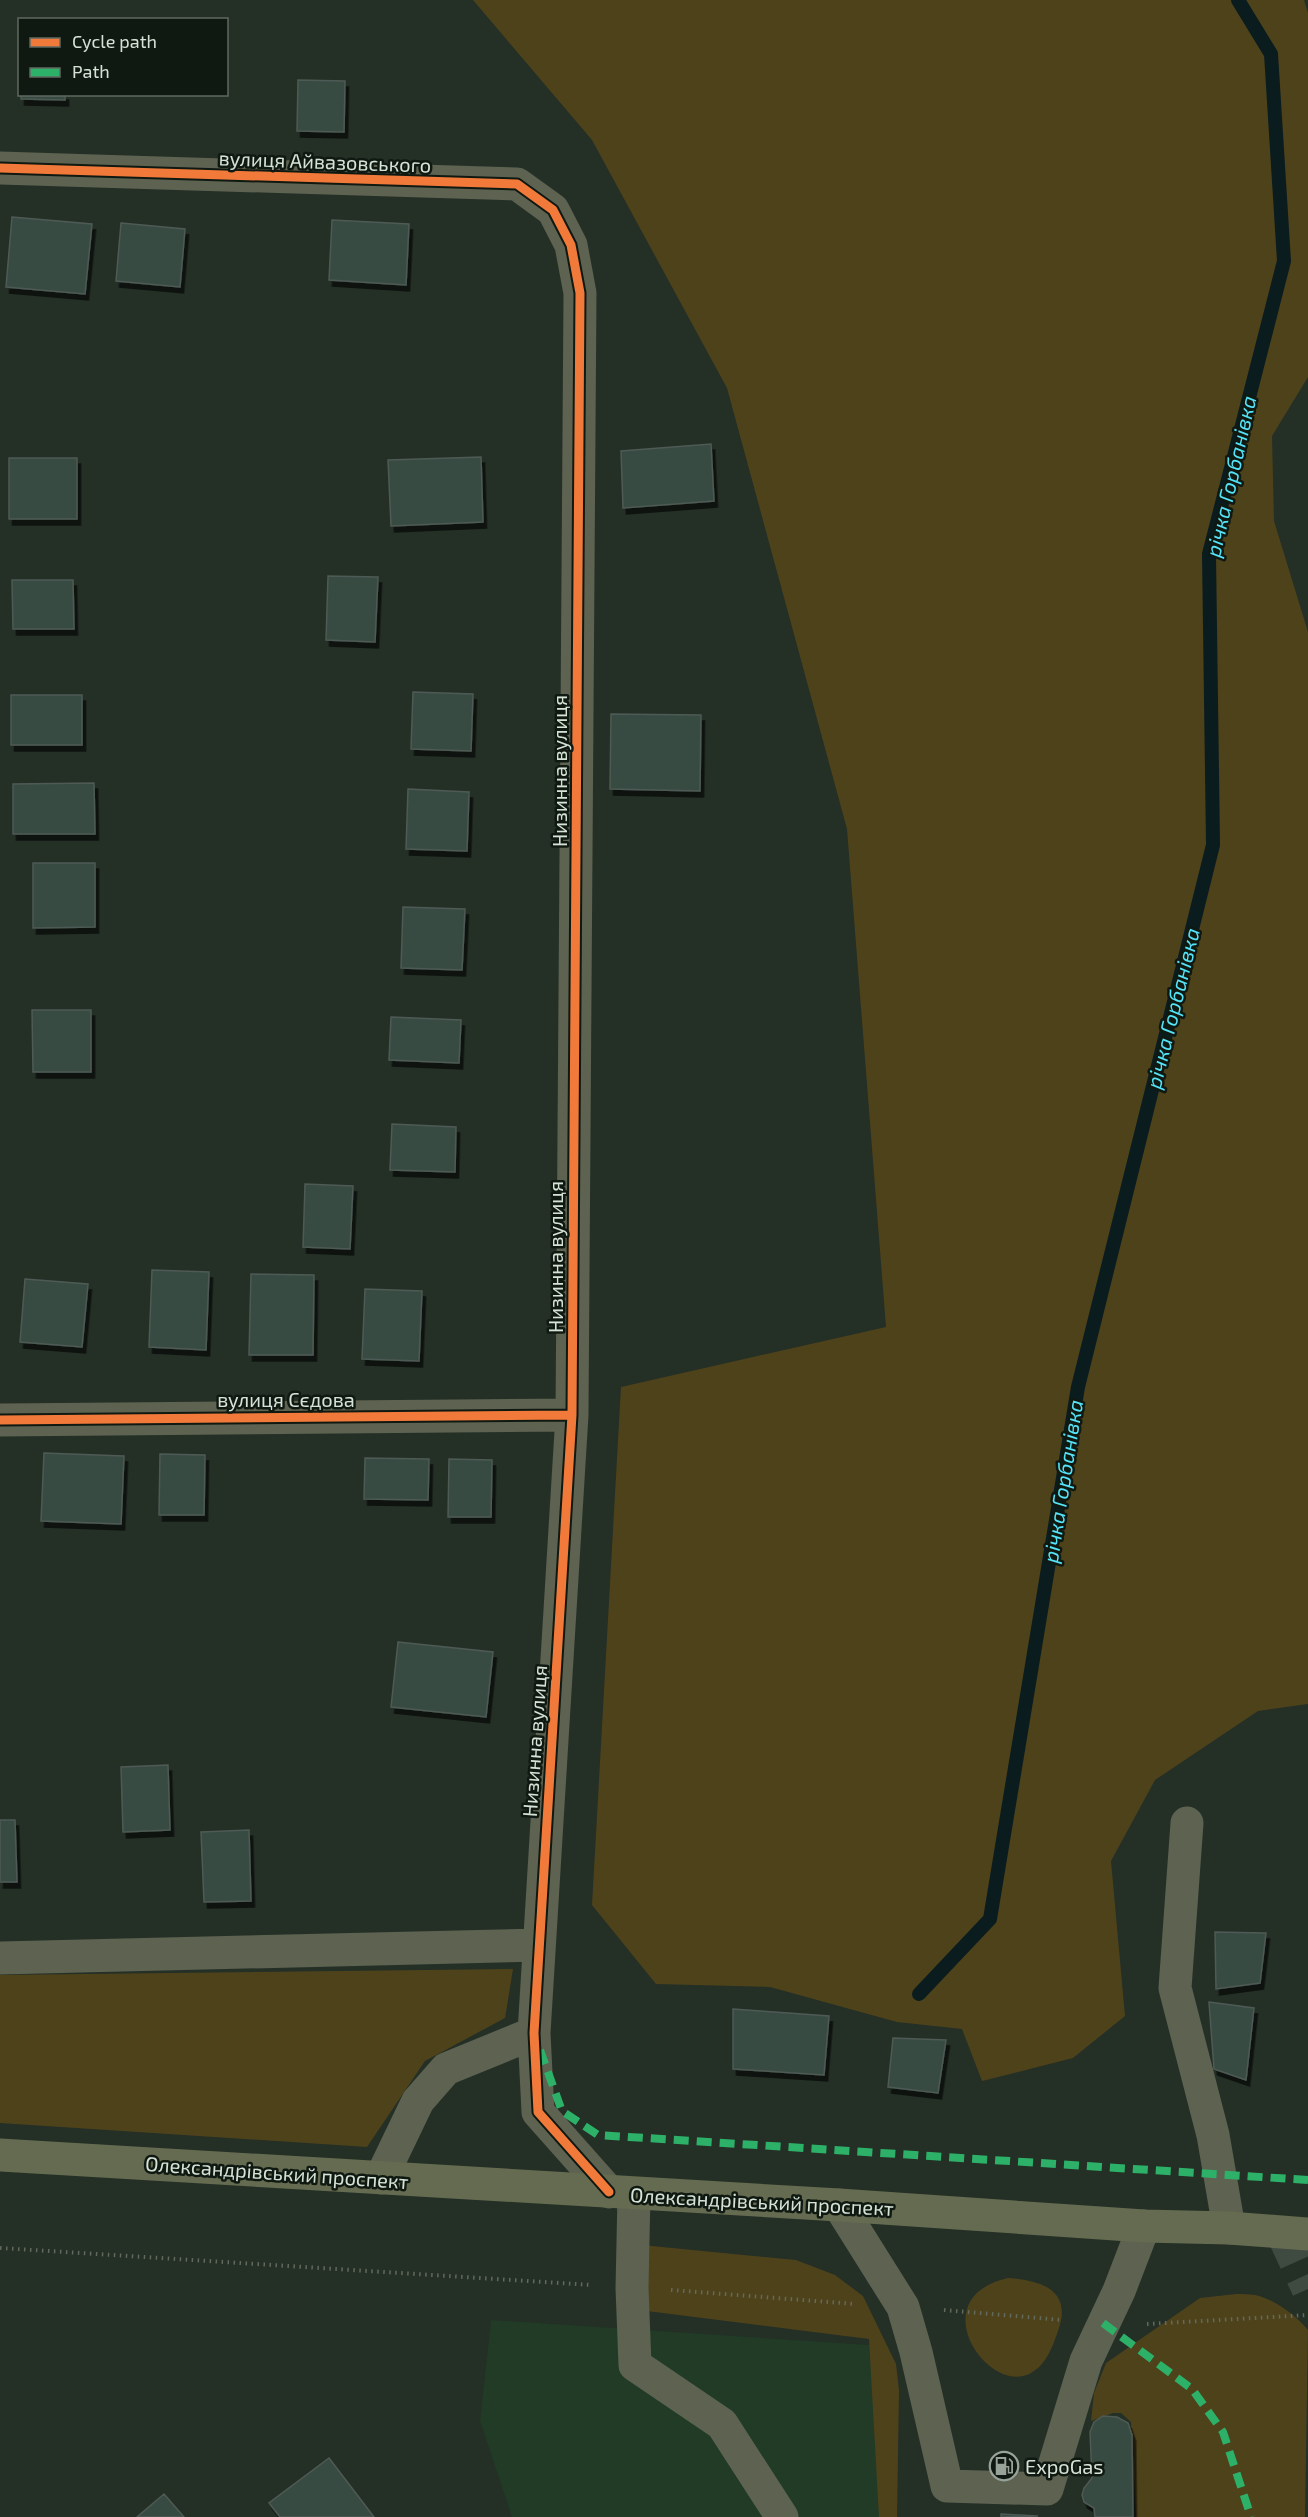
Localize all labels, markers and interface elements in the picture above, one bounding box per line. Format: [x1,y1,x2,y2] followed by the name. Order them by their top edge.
[18,18,228,96] legend
[72,30,157,52] text: Cycle path
[72,60,110,82] text: Path
[218,145,432,178] street label: вулиця Айвазовського
[1199,393,1261,559] water label: річка Горбанівка
[547,695,572,847] street label: Низинна вулиця
[1140,925,1204,1091] water label: річка Горбанівка
[543,1181,568,1333] street label: Низинна вулиця
[217,1387,355,1412] street label: вулиця Сєдова
[1037,1398,1087,1564] water label: річка Горбанівка
[517,1664,552,1818] street label: Низинна вулиця
[145,2151,410,2193] street label: Олександрівський проспект
[630,2182,895,2220] street label: Олександрівський проспект
[988,2450,1020,2482] fuel station icon: ExpoGas
[1025,2454,1103,2478] place label: ExpoGas

